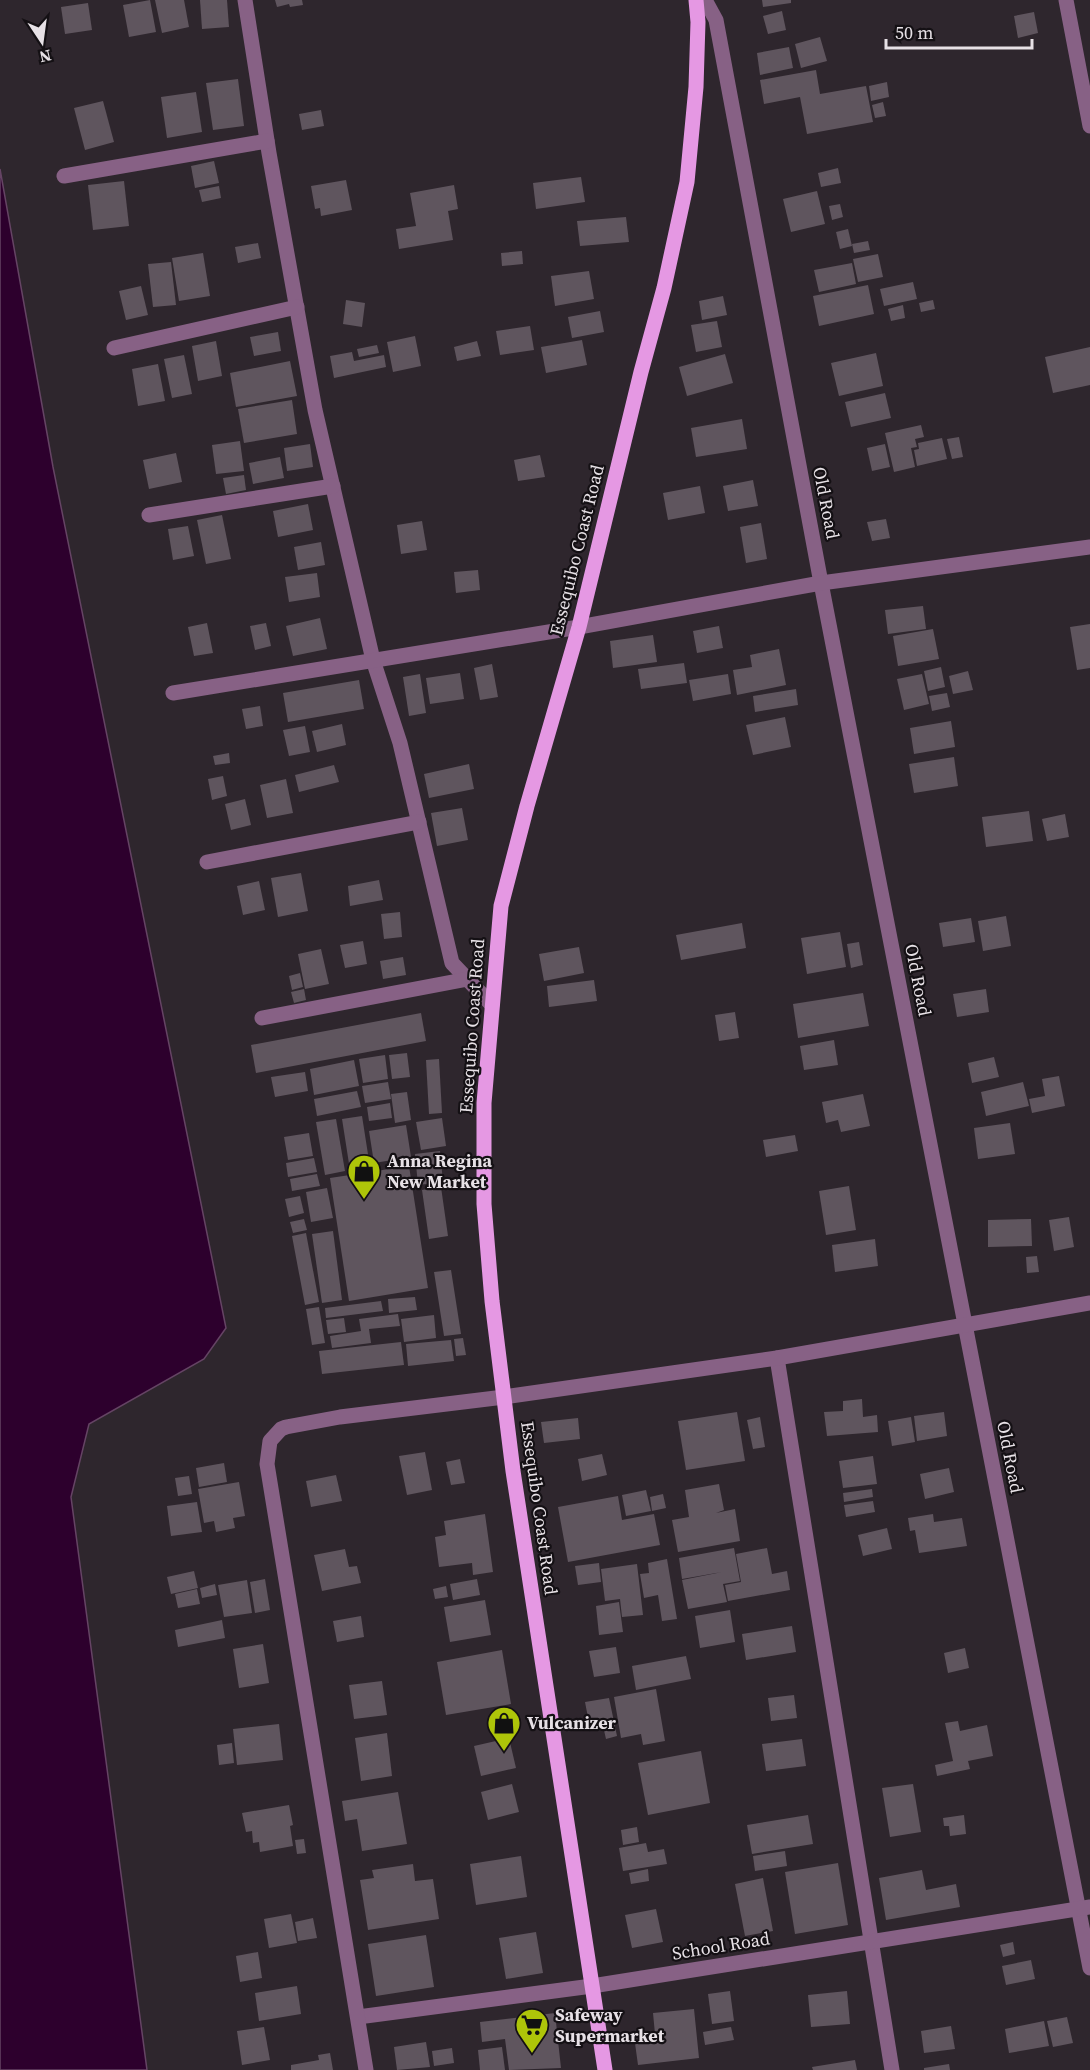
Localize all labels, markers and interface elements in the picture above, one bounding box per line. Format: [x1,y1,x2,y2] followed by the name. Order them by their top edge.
[12,12,72,72] north arrow
[886,12,1032,50] scale bar
[895,20,933,45] text: 50 m
[37,45,54,69] text: N
[543,462,610,638] street label: Essequibo Coast Road
[807,465,846,541] street label: Old Road
[453,938,490,1114] street label: Essequibo Coast Road
[899,942,938,1018] street label: Old Road
[387,1148,492,1194] place label: Anna Regina New Market
[346,1153,382,1200] shop icon: Anna Regina New Market
[991,1419,1030,1495] street label: Old Road
[515,1420,564,1596] street label: Essequibo Coast Road
[486,1705,522,1752] shop icon: Vulcanizer
[527,1710,617,1735] place label: Vulcanizer
[670,1925,772,1966] street label: School Road
[555,2002,665,2048] place label: Safeway Supermarket
[514,2007,550,2054] supermarket icon: Safeway Supermarket

